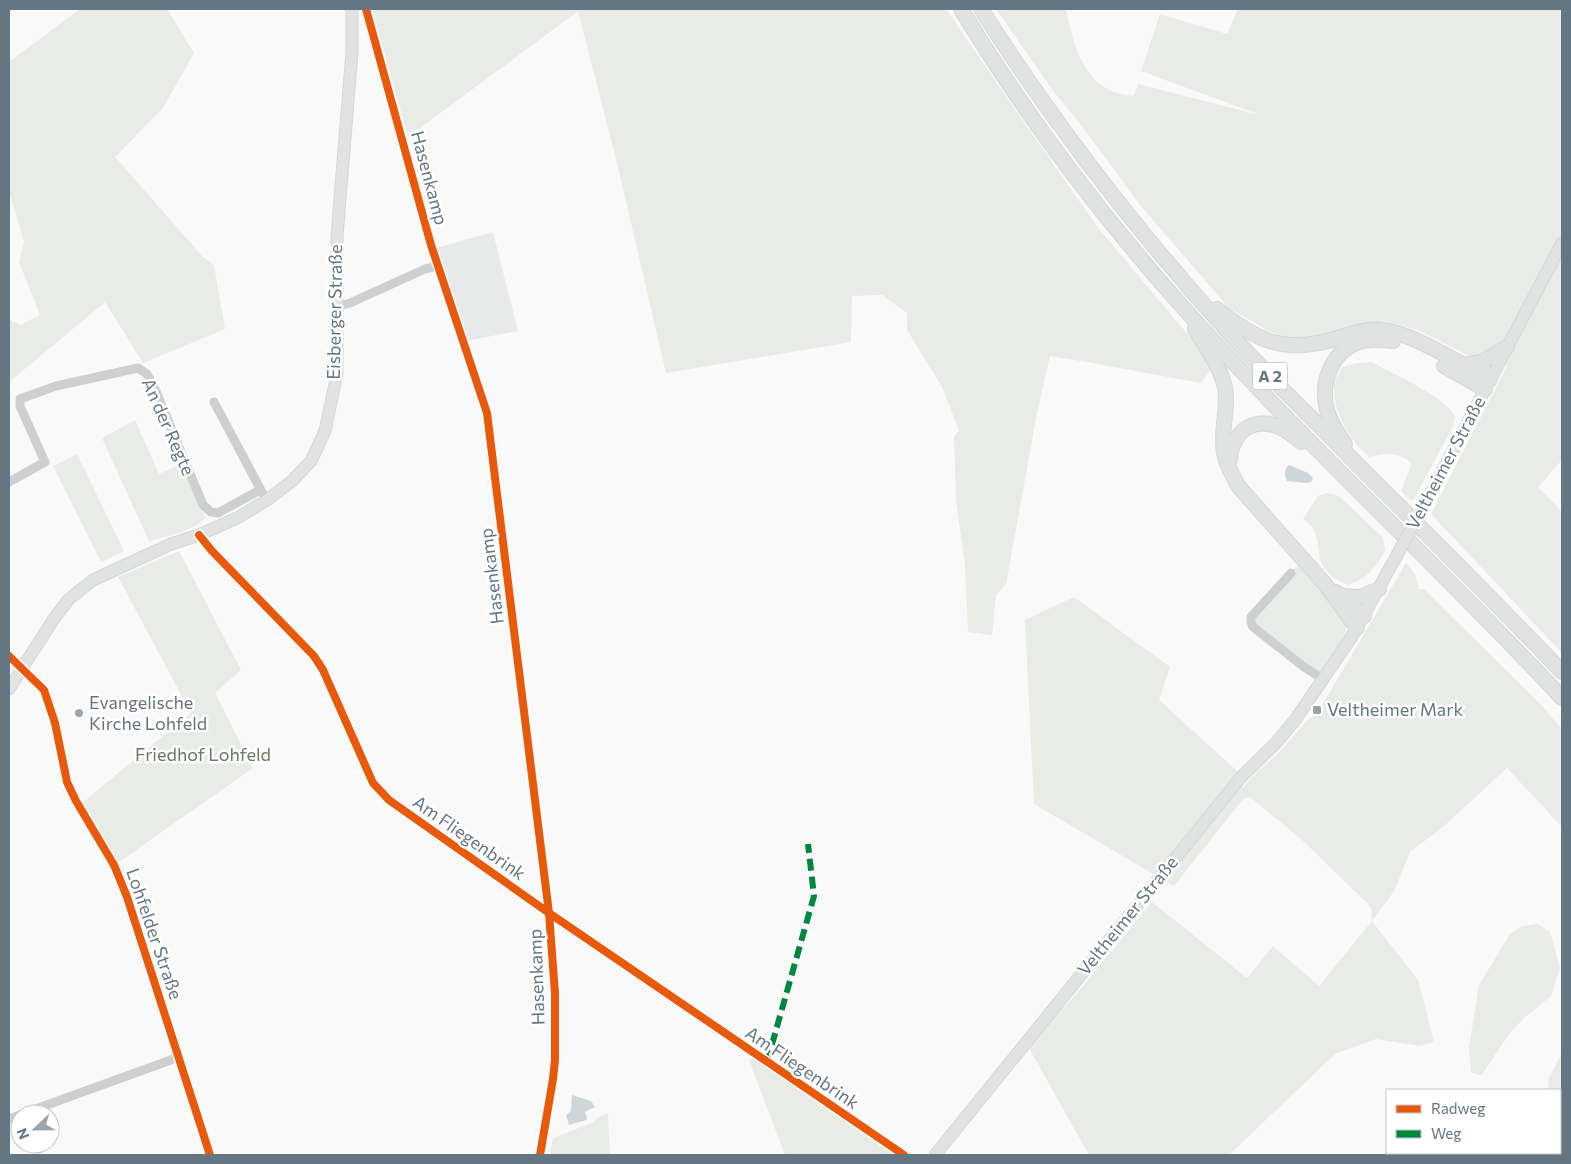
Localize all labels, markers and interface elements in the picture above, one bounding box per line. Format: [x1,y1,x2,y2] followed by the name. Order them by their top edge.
[407,128,453,227] street label: Hasenkamp
[322,244,346,380] street label: Eisberger Straße
[1252,362,1288,390] road number: A 2
[138,375,200,479] street label: An der Regte
[1401,392,1489,533] street label: Veltheimer Straße
[474,527,508,625] street label: Hasenkamp
[89,691,207,734] place label: Evangelische Kirche Lohfeld
[1327,698,1463,720] place label: Veltheimer Mark
[1311,704,1323,716] marker: Veltheimer Mark
[73,707,85,719] marker: Evangelische Kirche Lohfeld
[135,743,271,765] park label: Friedhof Lohfeld
[409,790,530,884] street label: Am Fliegenbrink
[1072,851,1182,980] street label: Veltheimer Straße
[122,865,188,1002] street label: Lohfelder Straße
[523,928,549,1026] street label: Hasenkamp
[741,1021,864,1113] street label: Am Fliegenbrink
[1386,1089,1561,1154] legend
[1431,1099,1485,1117] text: Radweg
[10,1104,60,1154] north arrow
[1431,1124,1461,1142] text: Weg
[13,1126,32,1142] text: N

